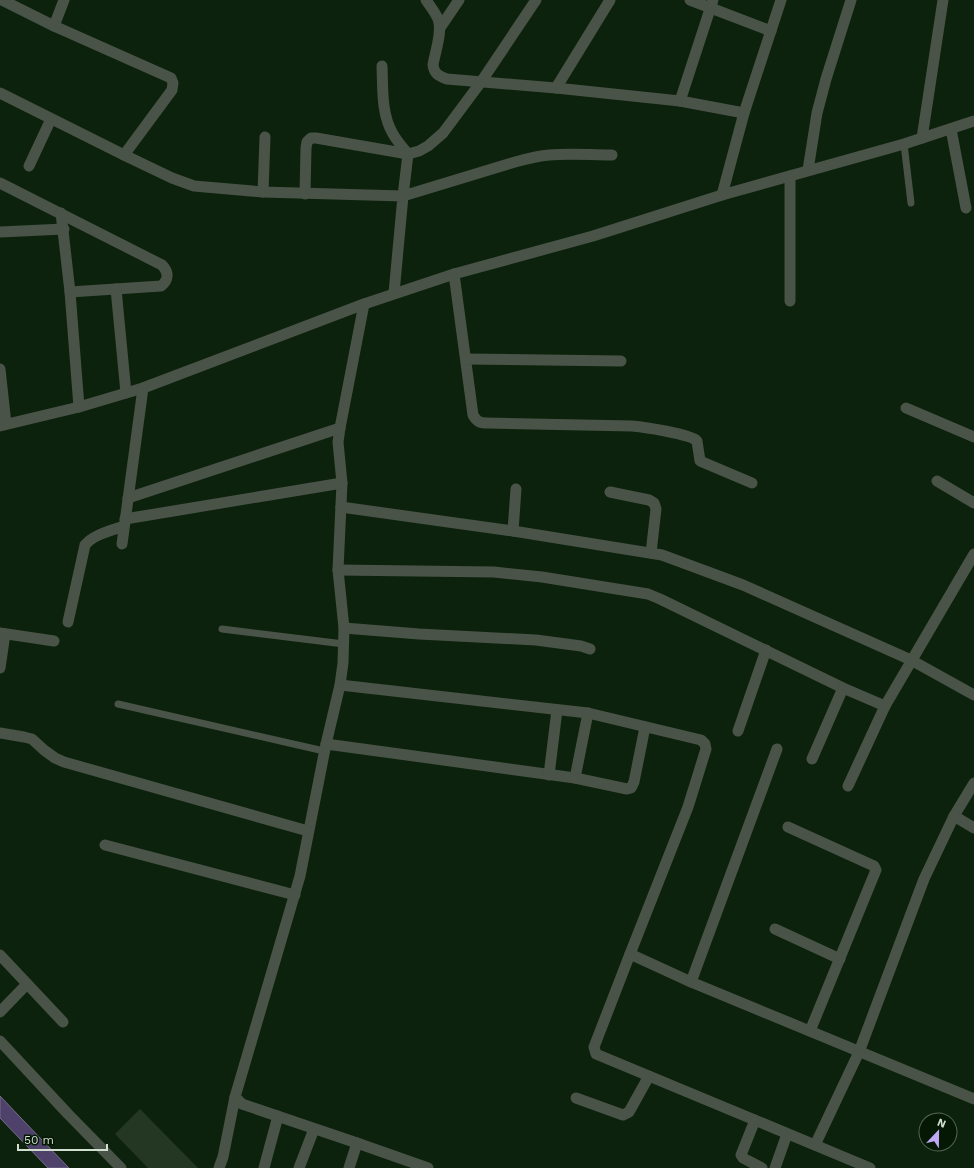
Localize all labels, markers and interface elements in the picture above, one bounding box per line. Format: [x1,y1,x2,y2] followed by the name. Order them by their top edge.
[918,1112,958,1152] north arrow
[935,1116,948,1131] text: N
[18,1126,107,1152] scale bar
[24,1133,54,1147] text: 50 m

